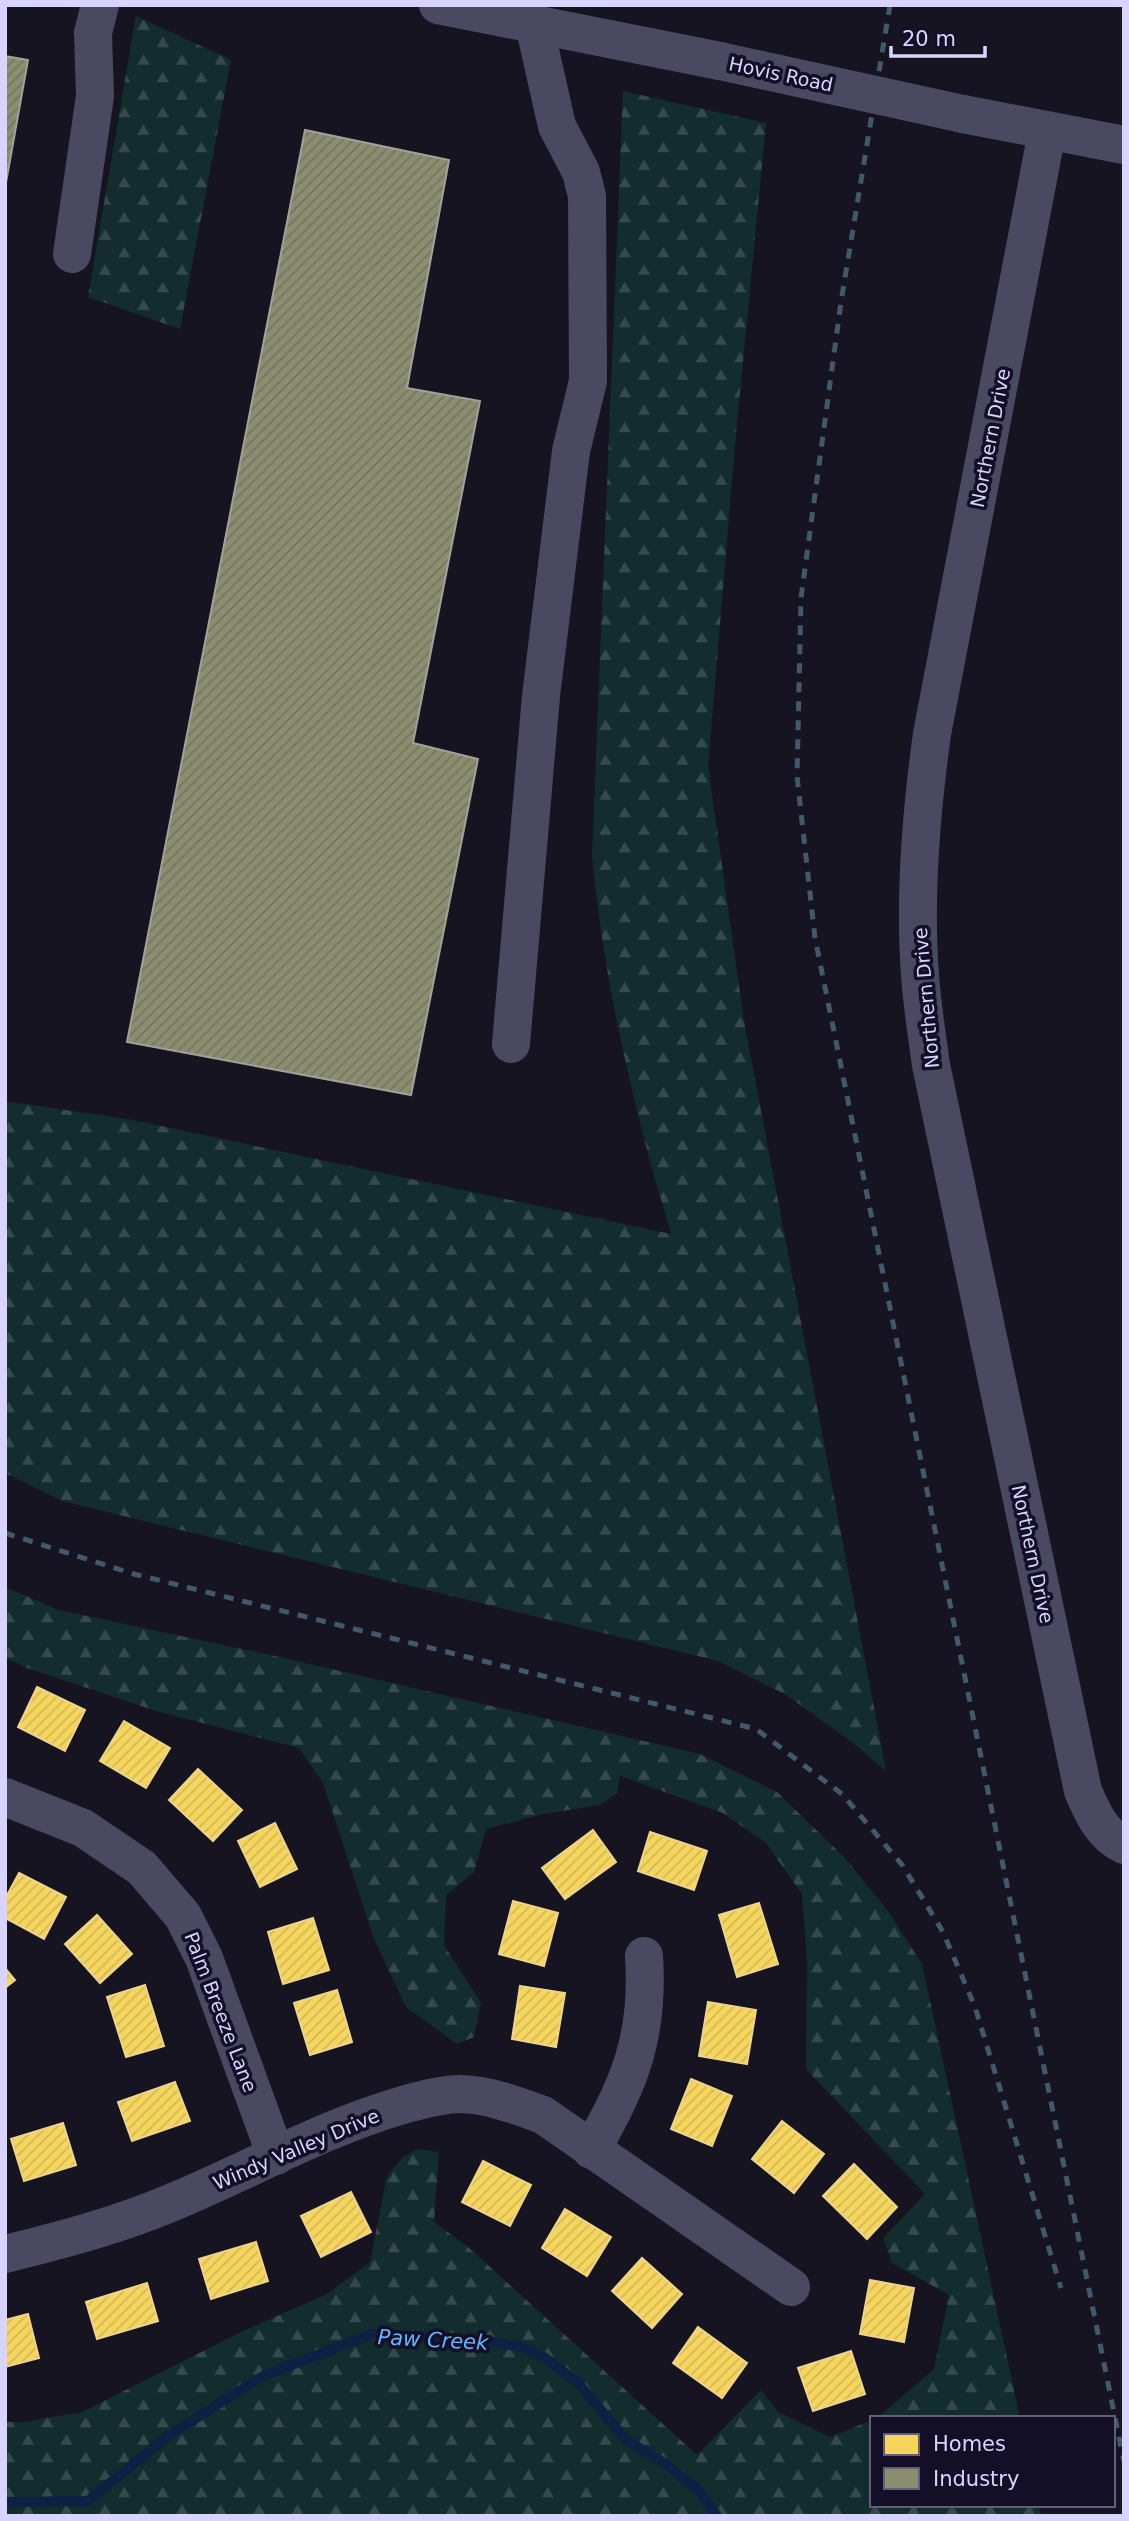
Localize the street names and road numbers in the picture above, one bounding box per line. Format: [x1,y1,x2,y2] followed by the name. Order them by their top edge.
[727,52,835,96] street label: Hovis Road
[966,367,1014,509] street label: Northern Drive
[909,927,943,1069] street label: Northern Drive
[1008,1483,1058,1625] street label: Northern Drive
[180,1929,262,2095] street label: Palm Breeze Lane
[210,2104,382,2194] street label: Windy Valley Drive

